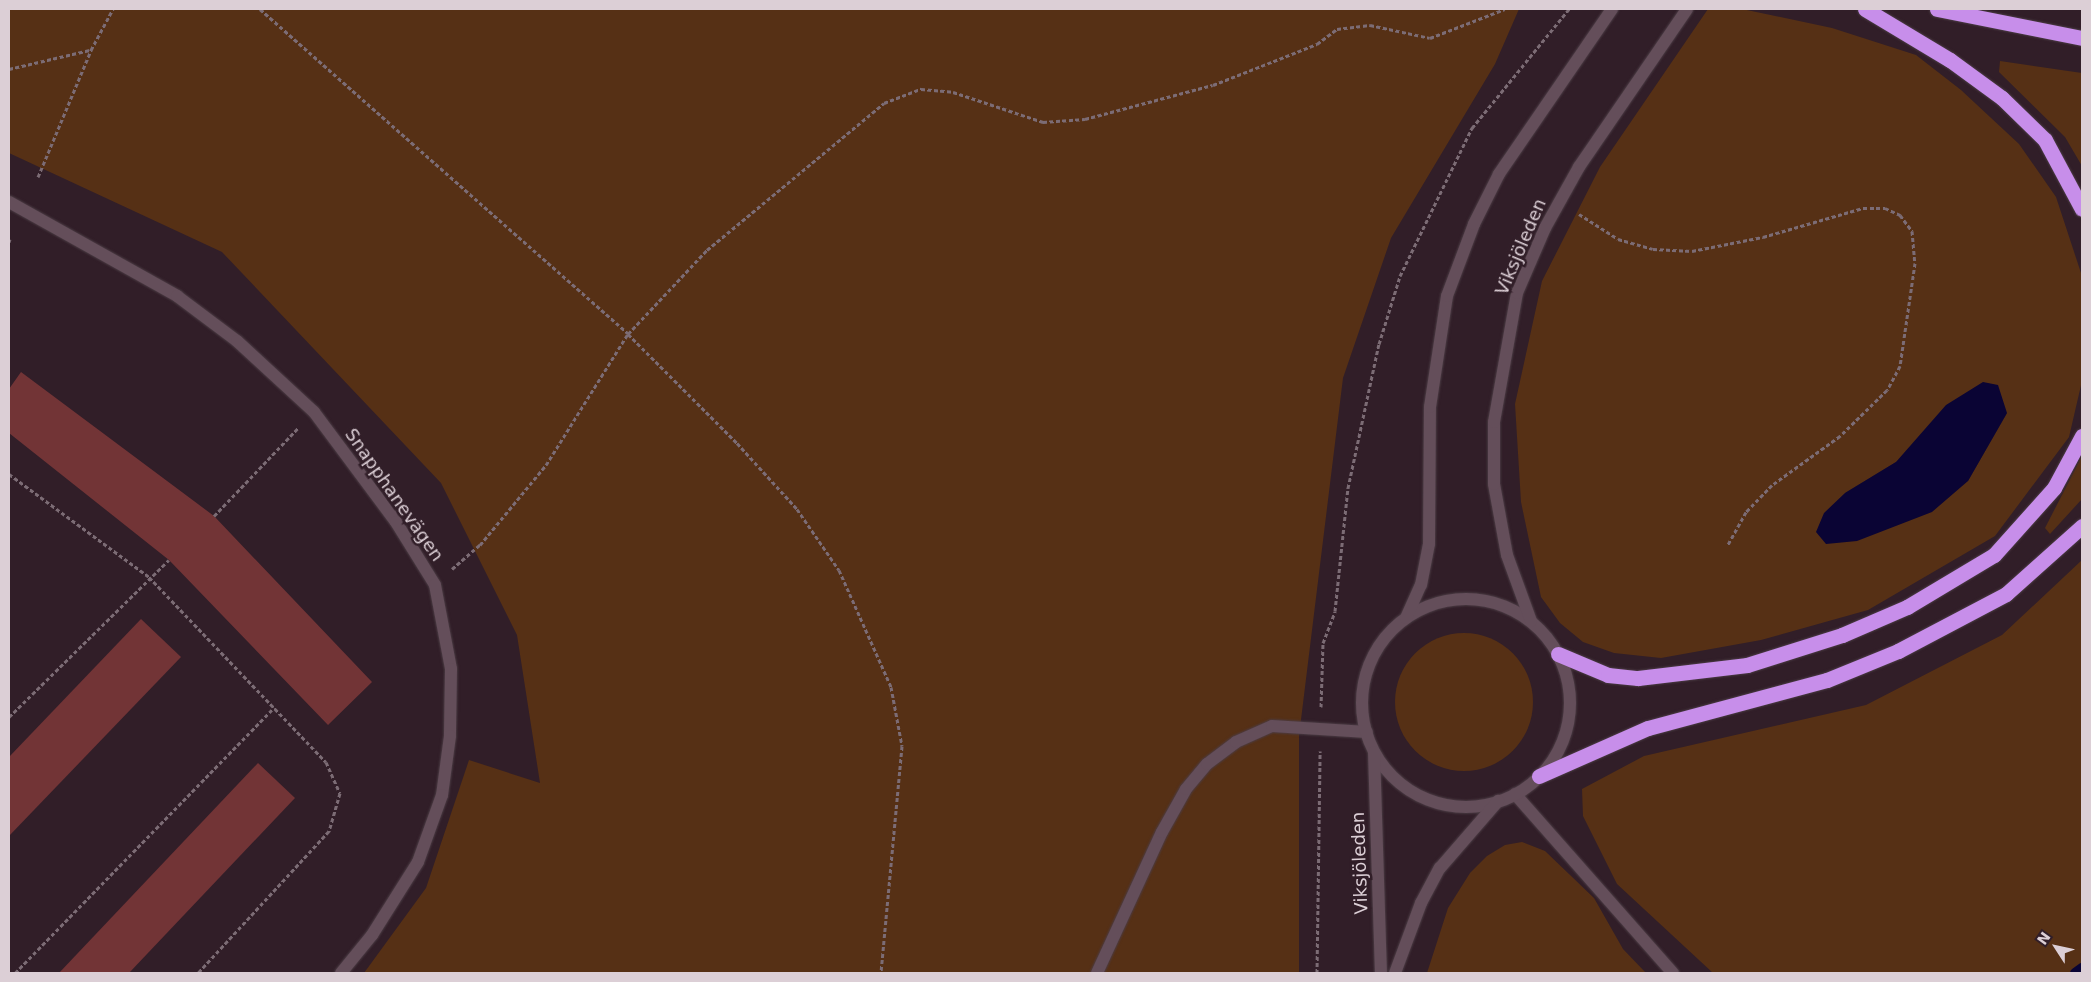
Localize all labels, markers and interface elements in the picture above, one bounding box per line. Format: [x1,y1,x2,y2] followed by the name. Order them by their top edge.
[1491,196,1551,298] street label: Viksjöleden
[340,424,448,566] street label: Snapphanevägen
[1347,811,1373,915] street label: Viksjöleden
[2031,922,2081,972] north arrow
[2034,929,2054,948] text: N

